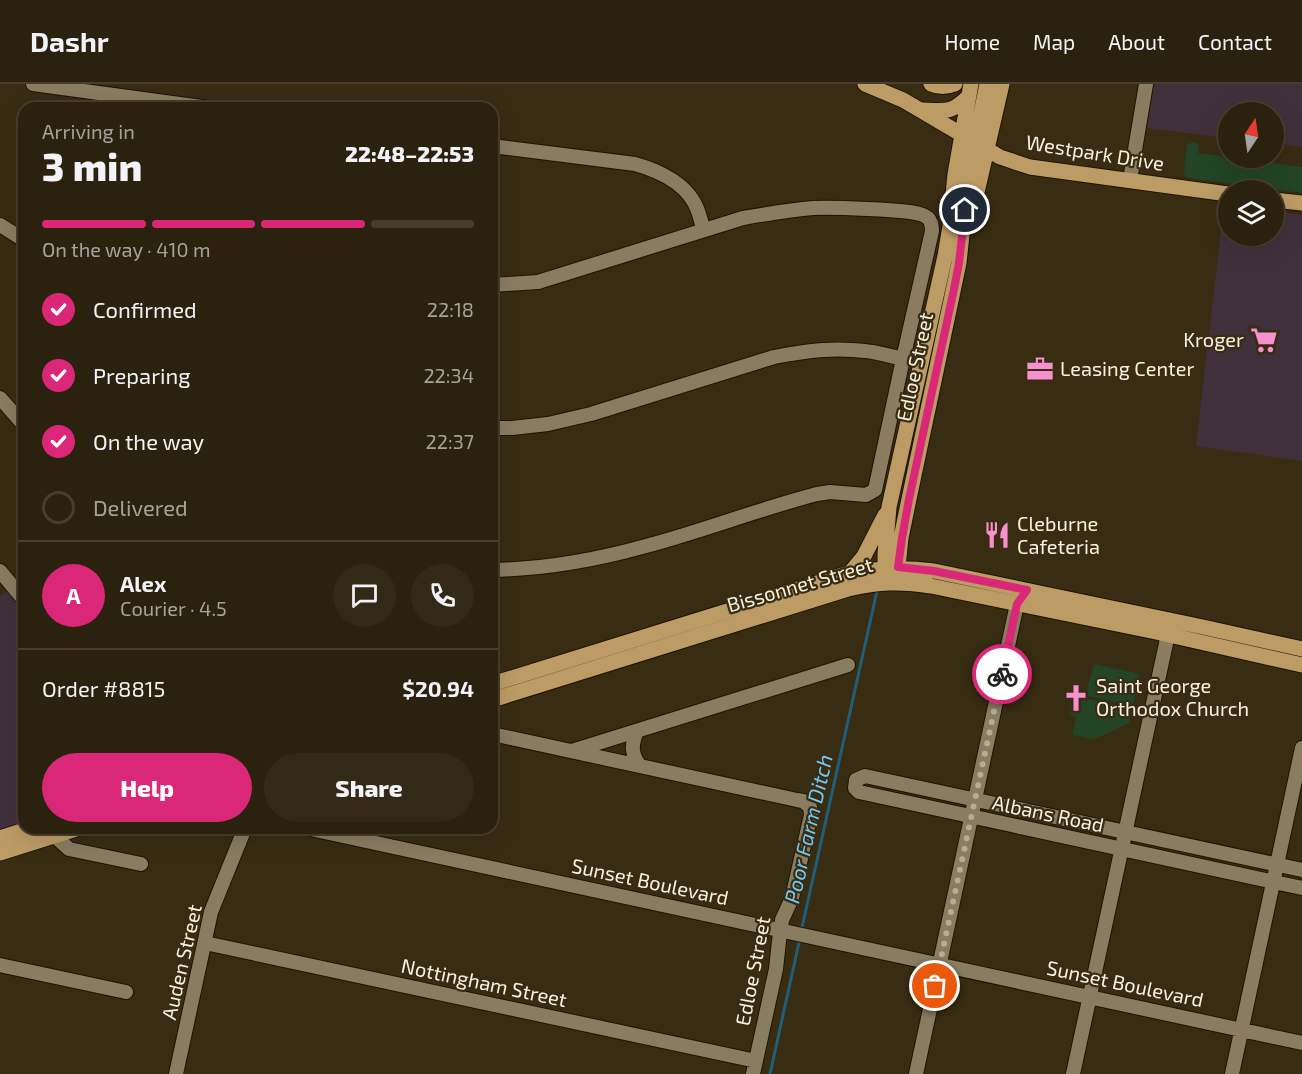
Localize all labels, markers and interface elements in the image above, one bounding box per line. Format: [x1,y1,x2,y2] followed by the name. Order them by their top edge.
[30,24,109,58] text: Dashr
[944,29,1000,54] text: Home
[1033,29,1075,54] text: Map
[1108,29,1165,54] text: About
[1198,29,1272,54] text: Contact
[1218,102,1284,168] north arrow
[1218,102,1284,246] map controls
[42,119,135,143] text: Arriving in
[1024,129,1166,175] street label: Westpark Drive
[345,140,474,166] text: 22:48–22:53
[42,142,142,189] text: 3 min
[1218,180,1284,246] button: layers
[939,184,990,235] pin
[948,193,981,226] icon: home
[42,237,211,261] text: On the way · 410 m
[42,293,75,326] icon: check
[93,296,197,322] text: Confirmed
[427,297,474,321] text: 22:18
[891,310,937,423] street label: Edloe Street
[1249,325,1279,355] supermarket icon: Kroger
[1183,327,1244,351] place label: Kroger
[1025,354,1055,384] office icon: Leasing Center
[1060,356,1194,380] place label: Leasing Center
[42,359,75,392] icon: check
[93,362,191,388] text: Preparing
[423,363,474,387] text: 22:34
[42,425,75,458] icon: check
[93,428,204,454] text: On the way
[425,429,474,453] text: 22:37
[93,494,188,520] text: Delivered
[1017,511,1100,558] place label: Cleburne Cafeteria
[982,520,1012,550] restaurant icon: Cleburne Cafeteria
[724,552,876,616] street label: Bissonnet Street
[333,564,396,627] button: chat
[411,564,474,627] button: phone
[120,570,166,596] text: Alex
[66,582,81,608] text: A
[120,596,227,620] text: Courier · 4.5
[972,644,1032,704] courier
[986,658,1019,691] icon: bike
[1096,673,1249,720] place label: Saint George Orthodox Church
[42,675,165,701] text: Order #8815
[402,675,474,701] text: $20.94
[1061,683,1091,713] church icon: Saint George Orthodox Church
[778,752,837,906] water label: Poor Farm Ditch
[42,753,252,822] button: Help
[264,753,474,822] button: Share
[990,790,1106,837] street label: Albans Road
[570,853,731,909] street label: Sunset Boulevard
[156,901,206,1022] street label: Auden Street
[730,914,774,1027] street label: Edloe Street
[399,953,570,1011] street label: Nottingham Street
[1045,955,1206,1011] street label: Sunset Boulevard
[909,960,960,1011] pin
[918,969,951,1002] icon: bag

